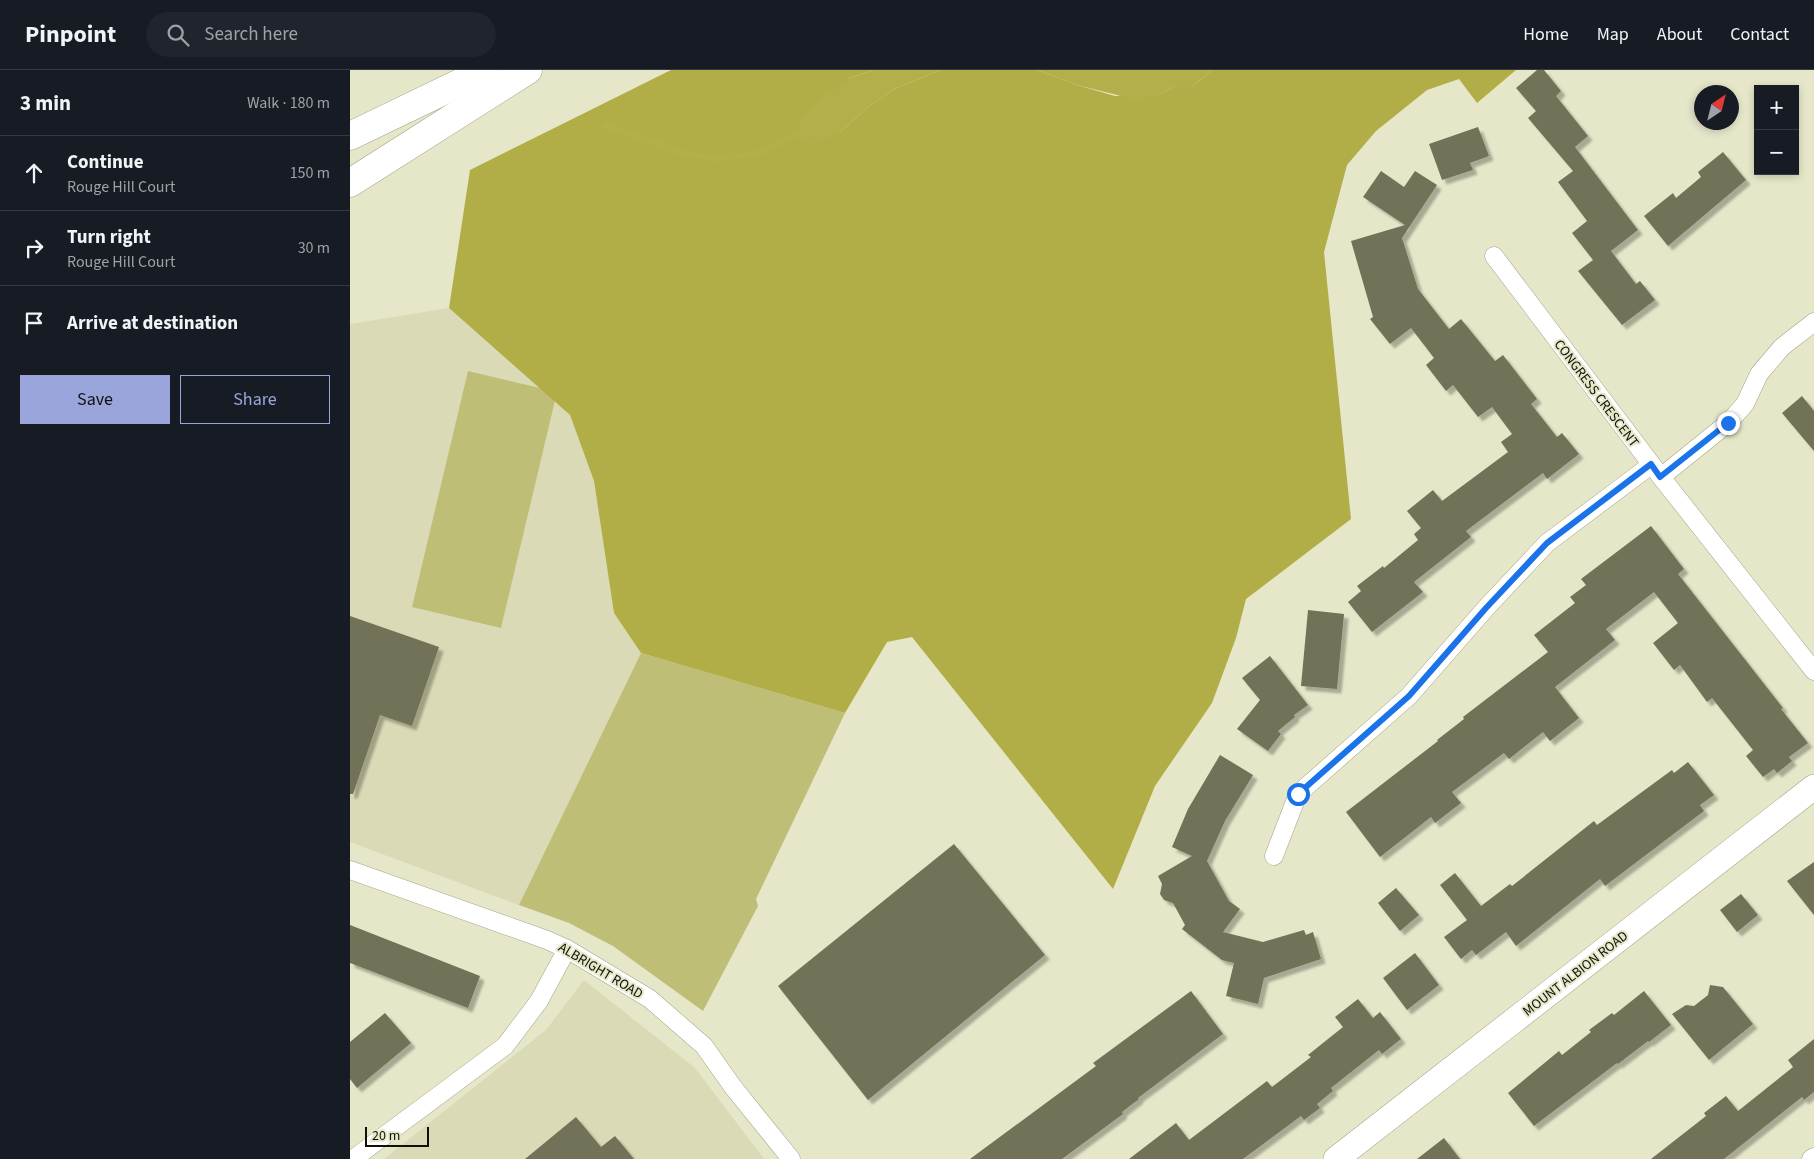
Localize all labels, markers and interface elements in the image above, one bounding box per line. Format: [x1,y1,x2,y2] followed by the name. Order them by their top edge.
[146,12,496,57] search box
[25,17,116,52] text: Pinpoint
[164,21,192,49] icon: search
[204,21,298,48] text: Search here
[1523,22,1569,47] text: Home
[1597,22,1629,47] text: Map
[1657,22,1702,47] text: About
[1730,22,1789,47] text: Contact
[1694,85,1739,130] north arrow
[1754,85,1799,175] map controls
[1754,85,1799,130] button: +
[20,88,71,118] text: 3 min
[247,92,330,114] text: Walk · 180 m
[1754,130,1799,175] button: −
[67,149,144,176] text: Continue
[20,159,48,187] icon: ahead
[290,162,330,184] text: 150 m
[67,176,176,198] text: Rouge Hill Court
[67,224,151,251] text: Turn right
[20,234,48,262] icon: right
[298,237,330,259] text: 30 m
[67,251,176,273] text: Rouge Hill Court
[20,309,48,337] icon: arrive
[67,310,238,337] text: Arrive at destination
[1549,336,1644,452] street label: CONGRESS CRESCENT
[20,375,170,424] button: Save
[180,375,330,424] button: Share
[1717,412,1740,435] route end
[1287,783,1310,806] route start
[1519,926,1632,1021] street label: MOUNT ALBION ROAD
[554,938,647,1004] street label: ALBRIGHT ROAD
[365,1124,429,1147] scale bar
[372,1126,400,1146] text: 20 m

